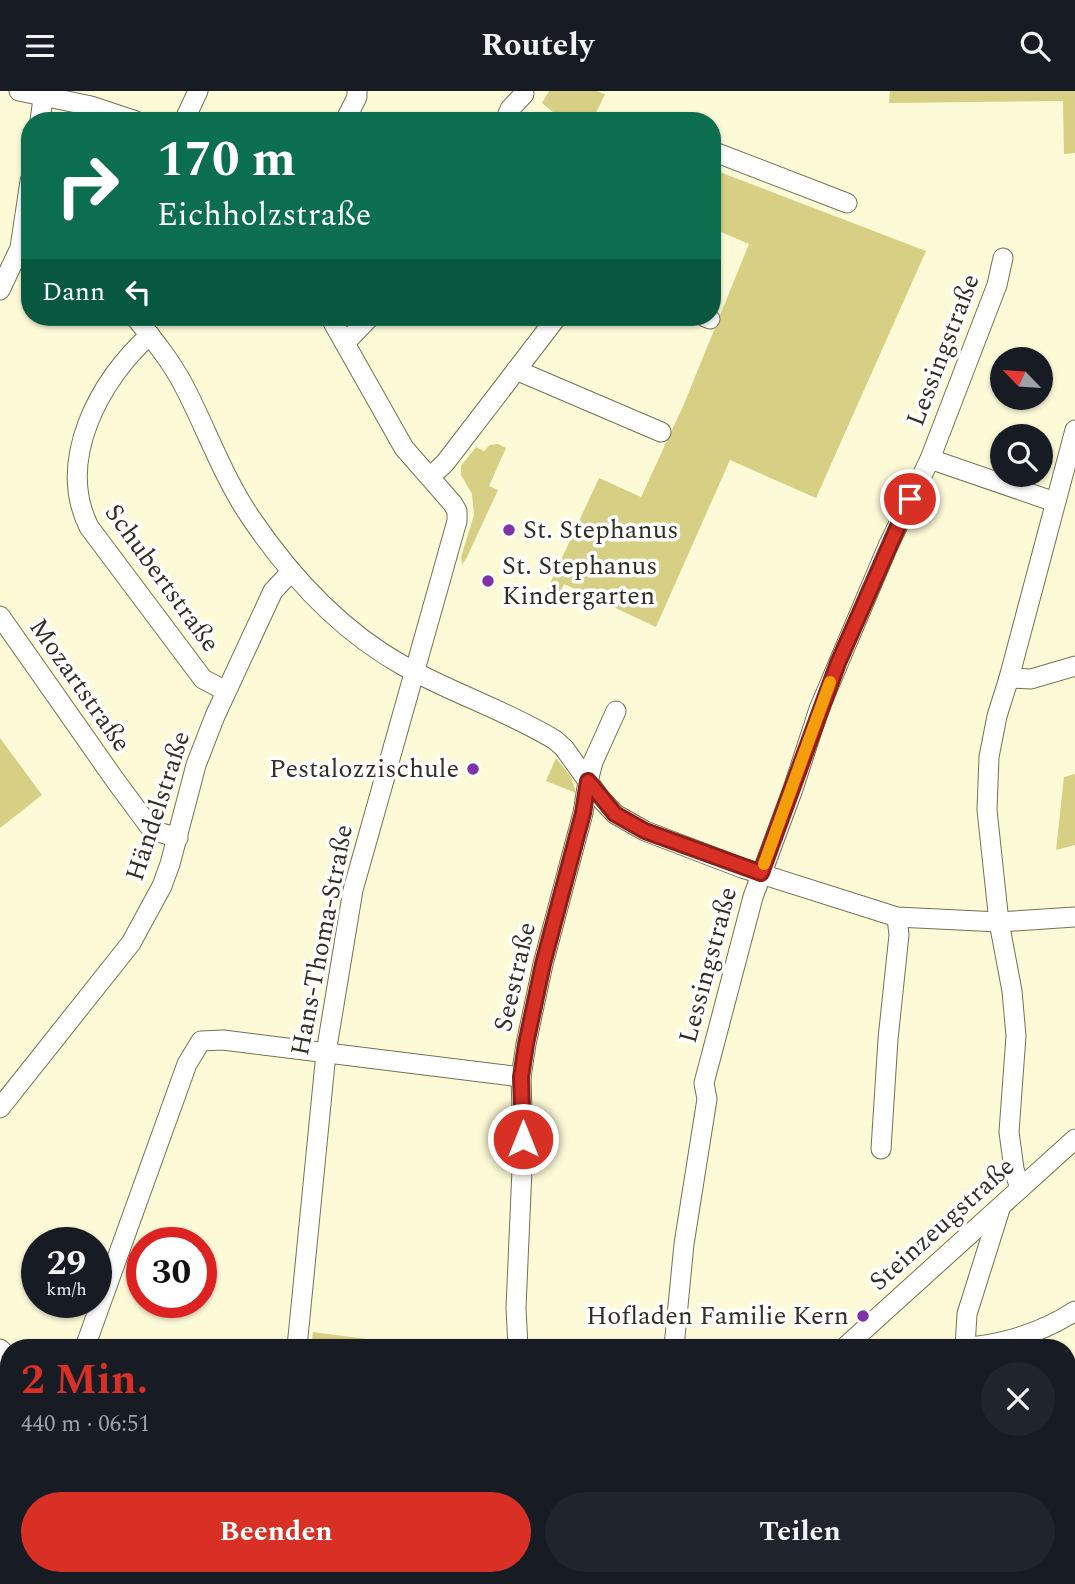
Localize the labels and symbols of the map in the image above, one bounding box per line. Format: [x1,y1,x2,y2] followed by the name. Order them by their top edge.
[896,268,990,432] street label: Lessingstraße
[990,347,1054,409] north arrow
[880,469,940,529] pin
[94,495,230,661] street label: Schubertstraße
[523,510,679,550] place label: St. Stephanus
[501,522,517,538] marker: St. Stephanus
[502,546,658,616] place label: St. Stephanus Kindergarten
[480,573,496,589] marker: St. Stephanus Kindergarten
[19,610,141,760] street label: Mozartstraße
[115,726,201,886] street label: Händelstraße
[269,749,459,789] place label: Pestalozzischule
[465,761,481,777] marker: Pestalozzischule
[280,821,364,1059] street label: Hans-Thoma-Straße
[668,882,748,1048] street label: Lessingstraße
[483,918,547,1036] street label: Seestraße
[486,1102,560,1176] position arrow
[860,1147,1024,1301] street label: Steinzeugstraße
[126,1227,217,1318] speed limit sign: 30
[586,1296,849,1336] place label: Hofladen Familie Kern
[855,1308,871,1324] marker: Hofladen Familie Kern

